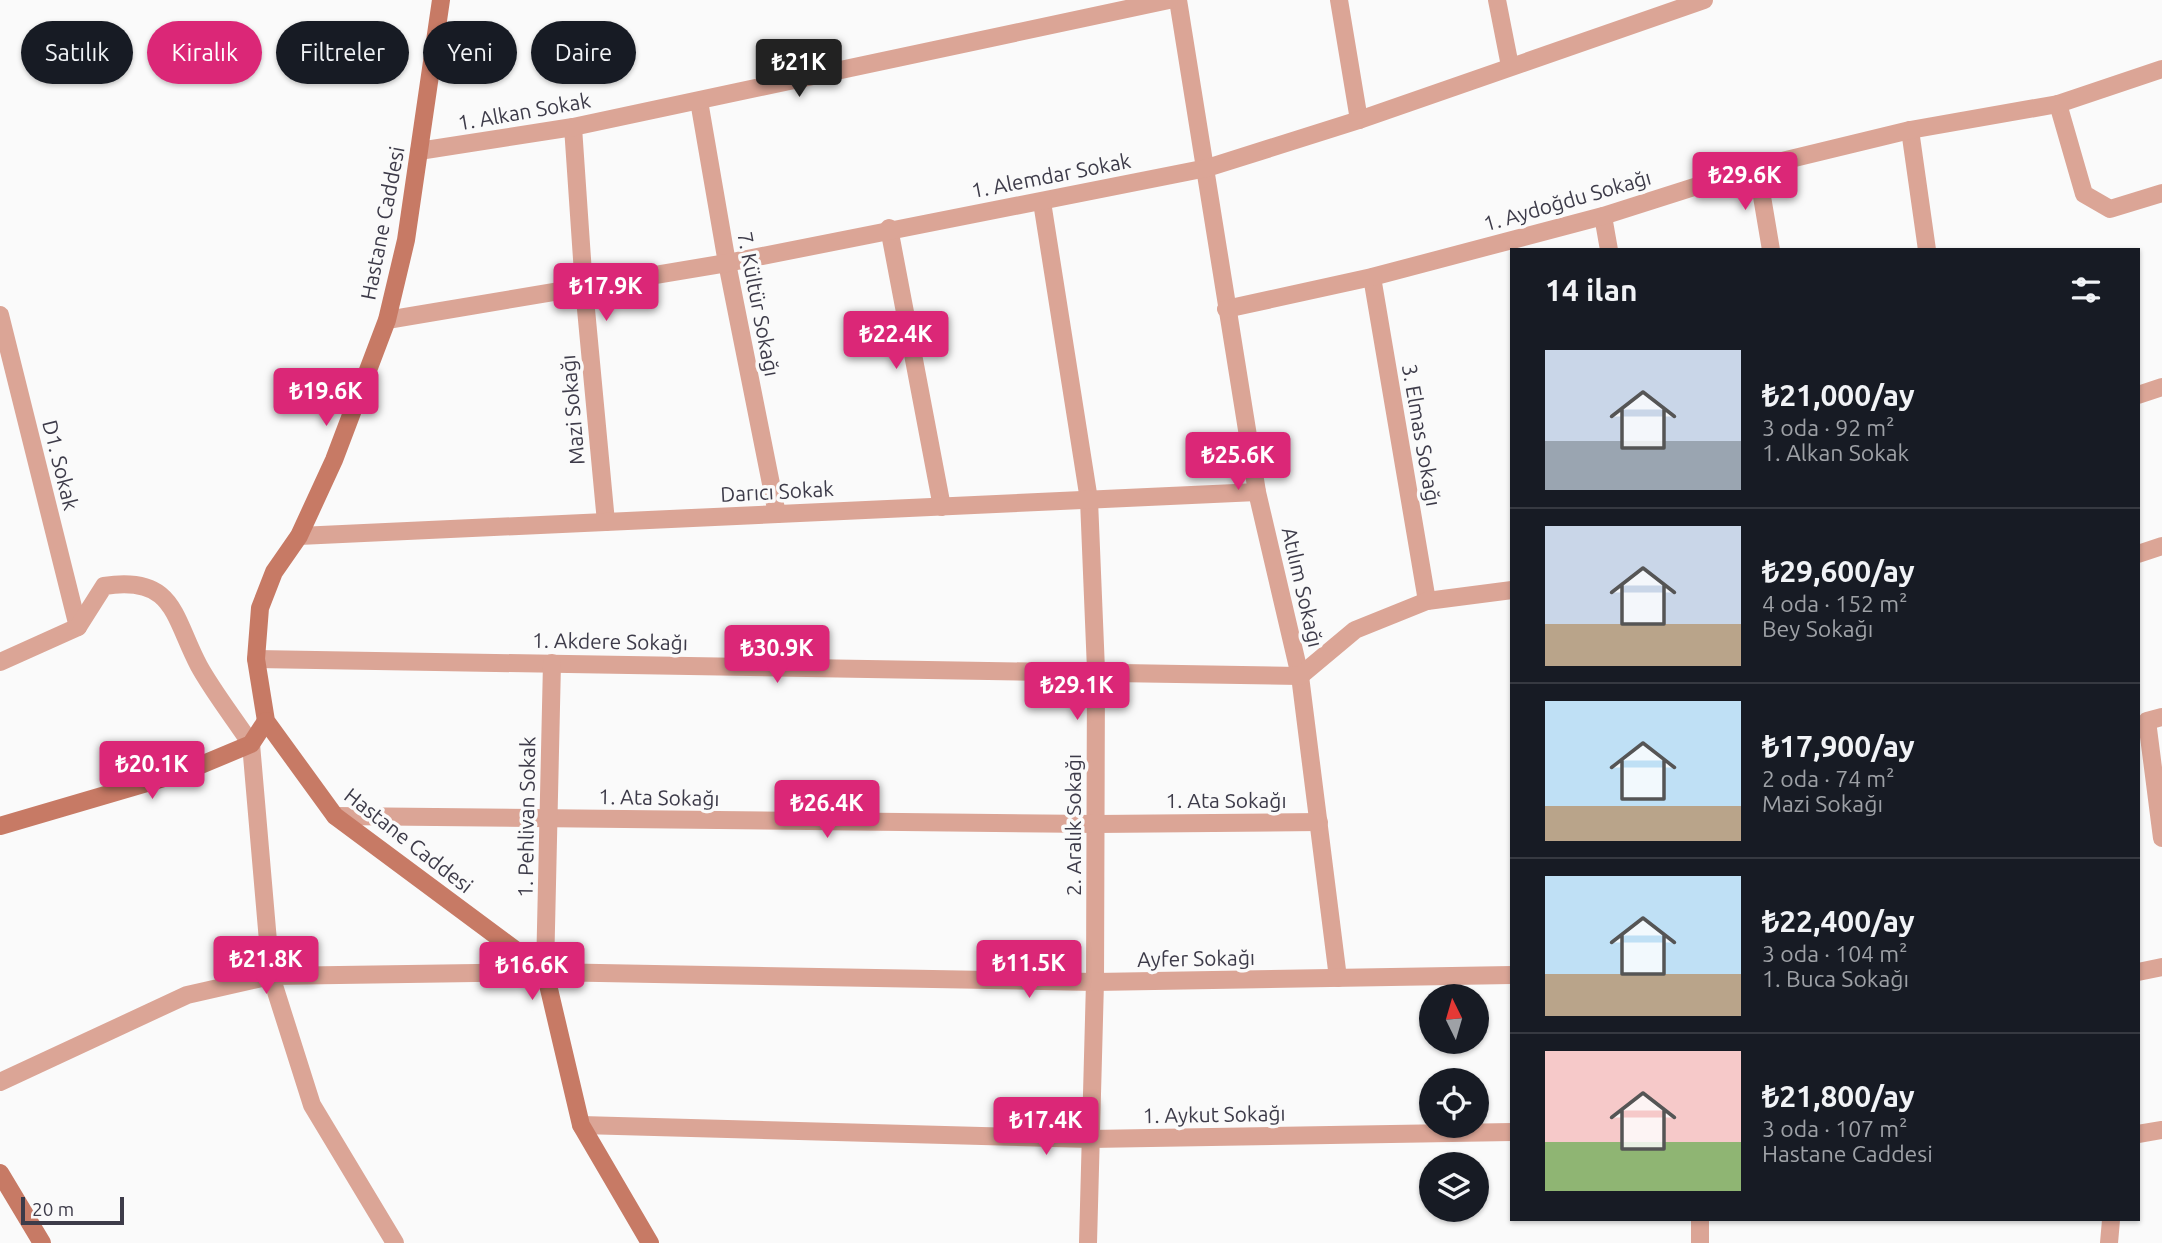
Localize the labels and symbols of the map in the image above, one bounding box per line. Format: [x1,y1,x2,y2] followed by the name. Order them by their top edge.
[758,40,840,99] pin: ₺21K
[456,87,593,134] street label: 1. Alkan Sokak
[355,144,409,302] street label: Hastane Caddesi
[969,148,1133,202] street label: 1. Alemdar Sokak
[1688,152,1802,212] pin: ₺29.6K
[1481,165,1653,235] street label: 1. Aydoğdu Sokağı
[733,230,785,378] street label: 7. Kültür Sokağı
[549,264,663,323] pin: ₺17.9K
[839,312,953,371] pin: ₺22.4K
[555,354,589,466] street label: Mazi Sokağı
[1398,362,1446,508] street label: 3. Elmas Sokağı
[269,368,383,428] pin: ₺19.6K
[38,418,84,513] street label: D1. Sokak
[1181,433,1295,492] pin: ₺25.6K
[720,476,835,506] street label: Darıcı Sokak
[1278,525,1328,649] street label: Atılım Sokağı
[720,626,834,685] pin: ₺30.9K
[532,628,688,654] street label: 1. Akdere Sokağı
[1020,662,1134,722] pin: ₺29.1K
[513,736,539,898] street label: 1. Pehlivan Sokak
[95,742,209,801] pin: ₺20.1K
[1061,754,1085,896] street label: 2. Aralık Sokağı
[770,780,884,840] pin: ₺26.4K
[340,783,478,897] street label: Hastane Caddesi
[598,784,720,810] street label: 1. Ata Sokağı
[1165,788,1287,812] street label: 1. Ata Sokağı
[209,936,323,996] pin: ₺21.8K
[972,940,1086,1000] pin: ₺11.5K
[475,942,589,1002] pin: ₺16.6K
[1137,945,1255,971] street label: Ayfer Sokağı
[1419,984,1489,1054] north arrow
[989,1098,1103,1157] pin: ₺17.4K
[1142,1101,1286,1127] street label: 1. Aykut Sokağı
[21,1194,124,1226] scale bar

